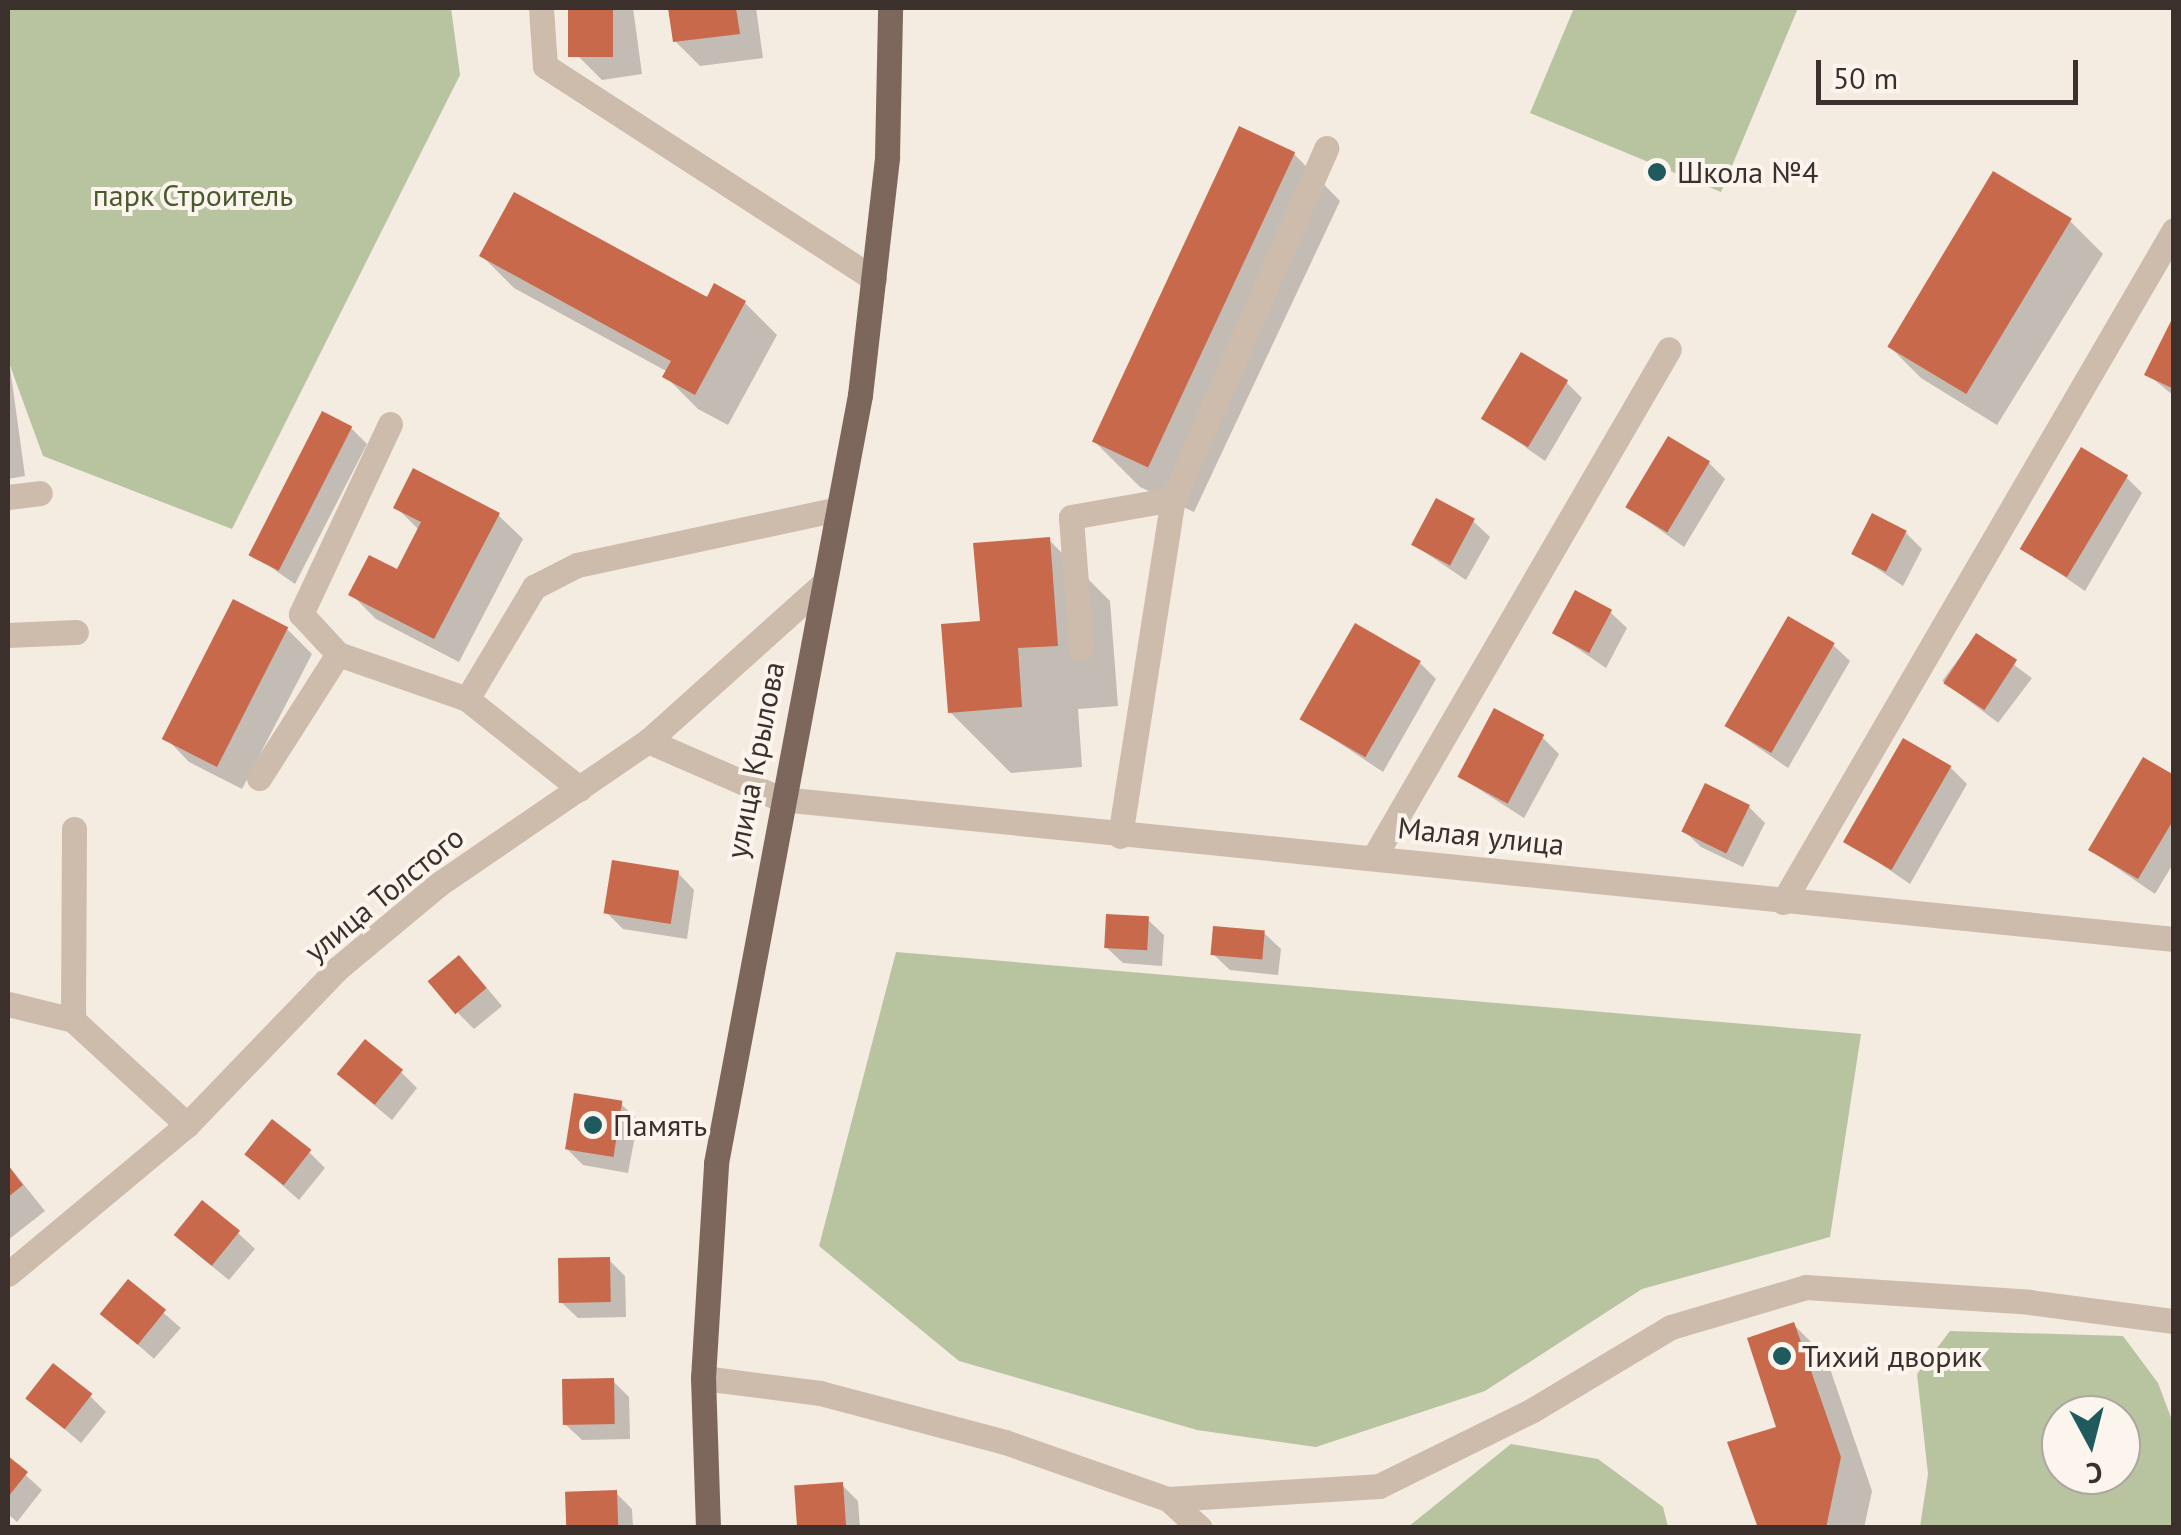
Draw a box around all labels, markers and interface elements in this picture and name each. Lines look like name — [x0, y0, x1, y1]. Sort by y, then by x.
scale bar — [1821, 40, 2084, 102]
text: 50 m — [1833, 58, 1898, 97]
place label: Школа №4 — [1677, 154, 1818, 190]
marker: Школа №4 — [1646, 161, 1668, 183]
park label: парк Строитель — [93, 177, 293, 213]
street label: улица Крылова — [718, 659, 792, 861]
street label: Малая улица — [1396, 809, 1566, 863]
street label: улица Толстого — [297, 819, 471, 969]
place label: Память — [613, 1107, 707, 1143]
marker: Память — [582, 1114, 604, 1136]
place label: Тихий дворик — [1802, 1338, 1982, 1374]
marker: Тихий дворик — [1771, 1345, 1793, 1367]
north arrow — [2041, 1395, 2141, 1495]
text: С — [2084, 1454, 2104, 1493]

